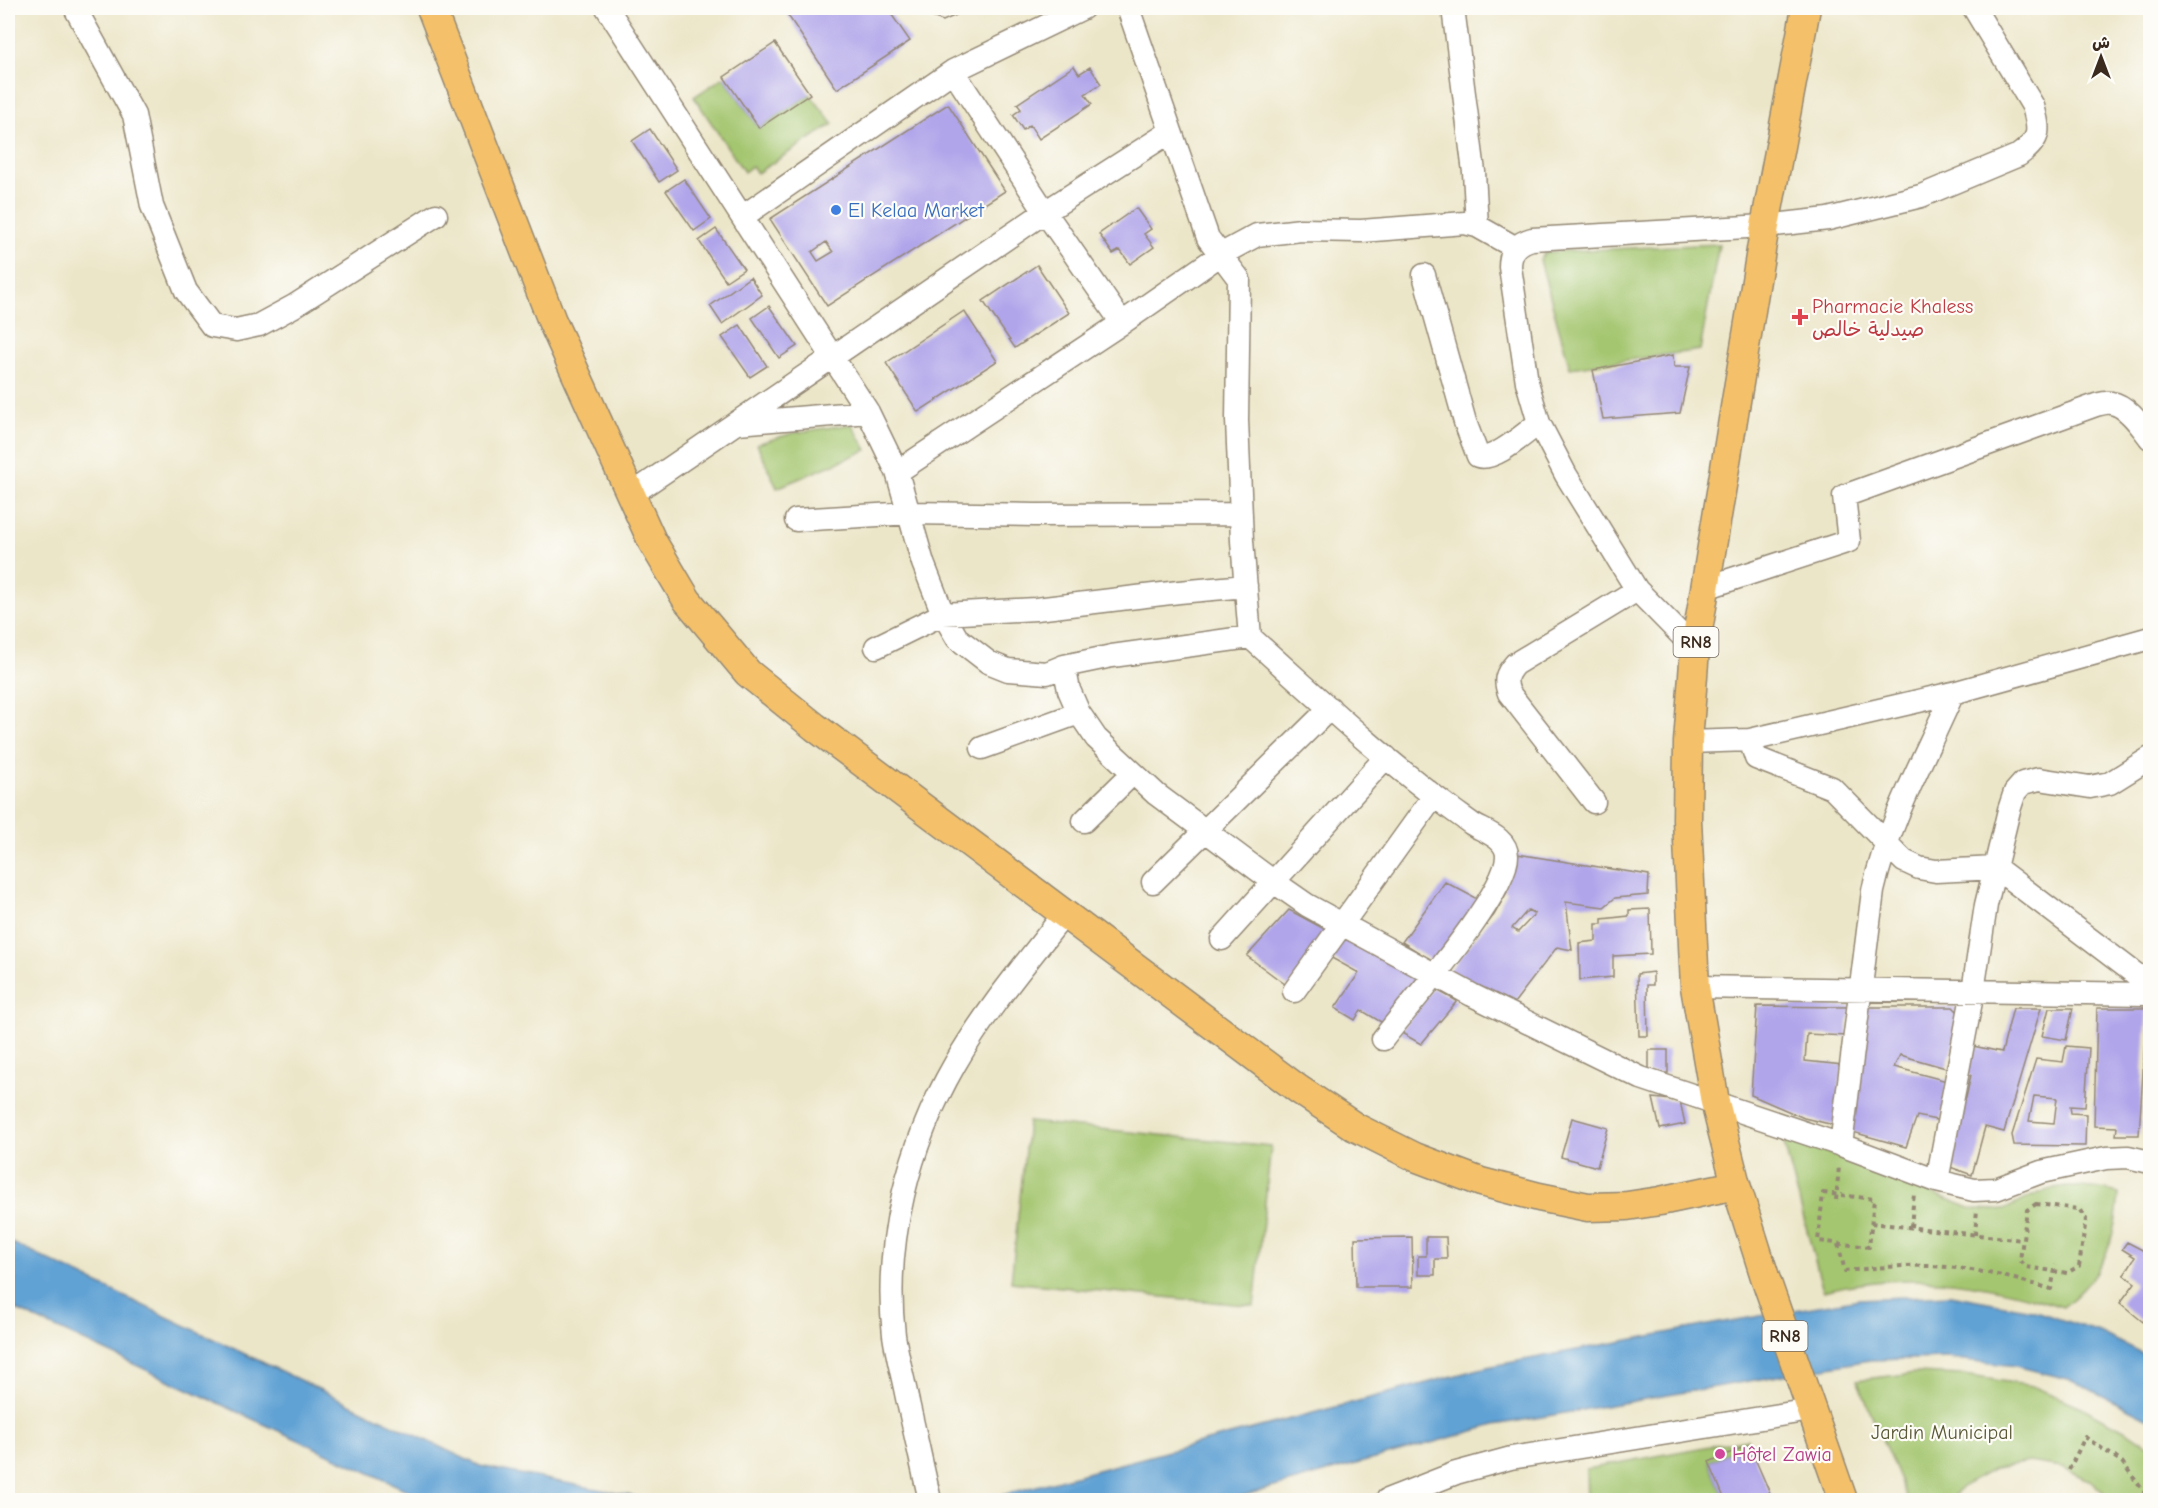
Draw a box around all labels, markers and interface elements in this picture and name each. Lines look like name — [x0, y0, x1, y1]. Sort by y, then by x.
north arrow — [2071, 27, 2131, 87]
text: ش — [2092, 34, 2110, 52]
place label: El Kelaa Market — [848, 199, 985, 222]
marker: El Kelaa Market — [829, 203, 843, 217]
place label: Pharmacie Khaless صيدلية خالص — [1812, 295, 1973, 341]
marker: Pharmacie Khaless صيدلية خالص — [1793, 310, 1807, 324]
road number: RN8 — [1674, 627, 1718, 657]
road number: RN8 — [1762, 1321, 1808, 1351]
park label: Jardin Municipal — [1871, 1421, 2013, 1444]
place label: Hôtel Zawia — [1732, 1443, 1832, 1466]
marker: Hôtel Zawia — [1713, 1447, 1727, 1461]

